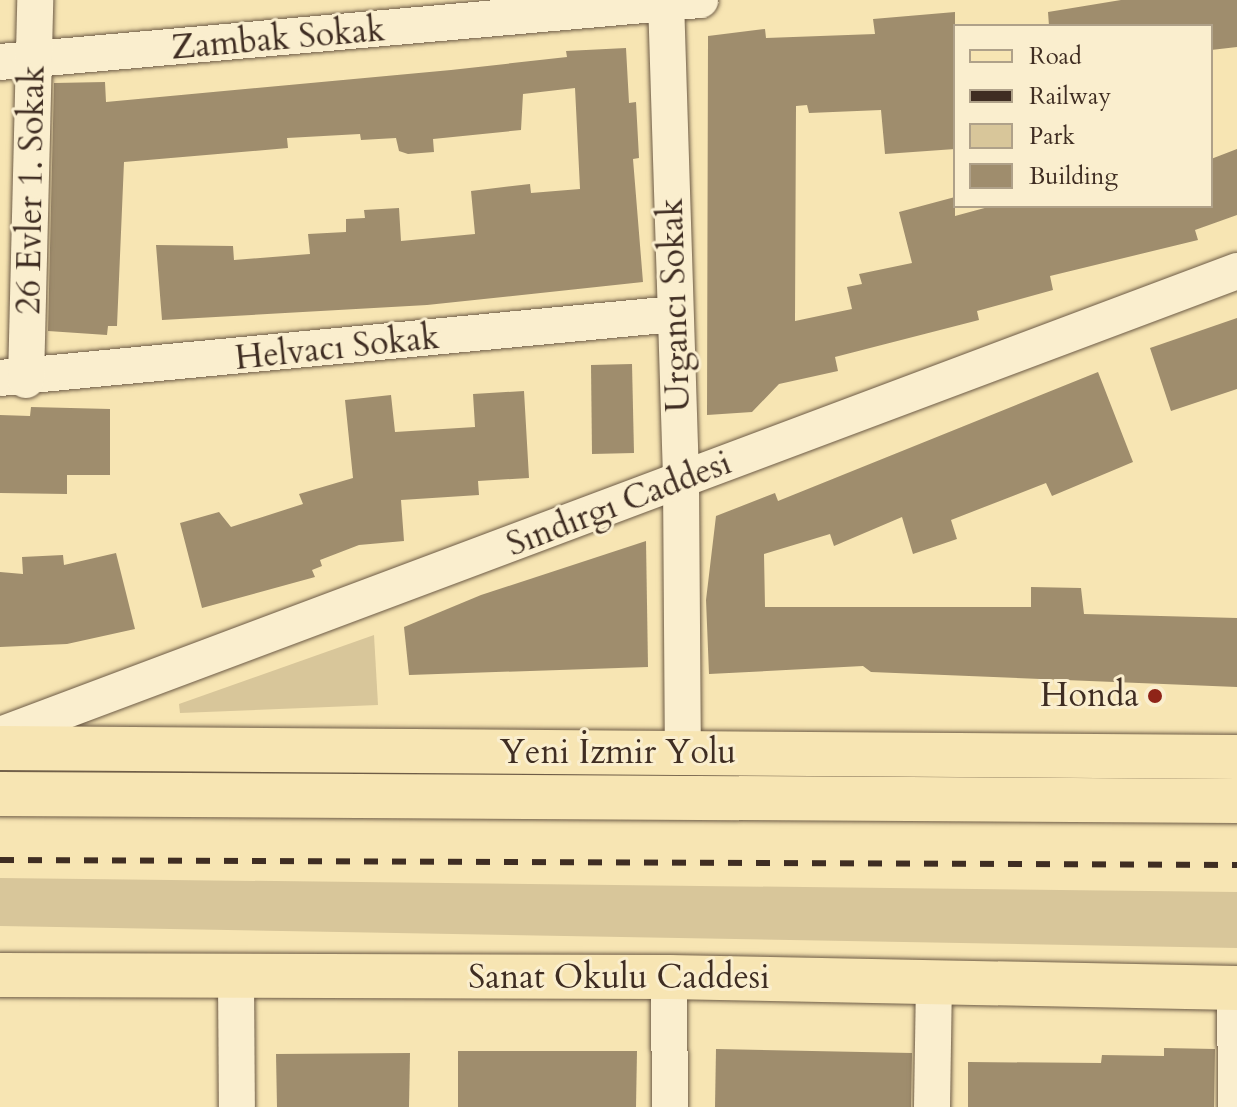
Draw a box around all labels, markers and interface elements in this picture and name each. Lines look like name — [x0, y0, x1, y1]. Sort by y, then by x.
street label: Zambak Sokak — [169, 9, 387, 69]
legend — [953, 24, 1213, 208]
text: Road — [1029, 40, 1082, 73]
street label: 26 Evler 1. Sokak — [8, 65, 54, 315]
text: Railway — [1029, 80, 1111, 113]
text: Park — [1029, 120, 1075, 153]
text: Building — [1029, 160, 1118, 193]
street label: Urgancı Sokak — [651, 197, 699, 413]
street label: Helvacı Sokak — [233, 317, 441, 379]
street label: Sındırgı Caddesi — [501, 442, 737, 566]
place label: Honda — [1040, 676, 1139, 716]
marker: Honda — [1146, 687, 1164, 705]
street label: Yeni İzmir Yolu — [500, 733, 736, 773]
street label: Sanat Okulu Caddesi — [468, 958, 770, 998]

